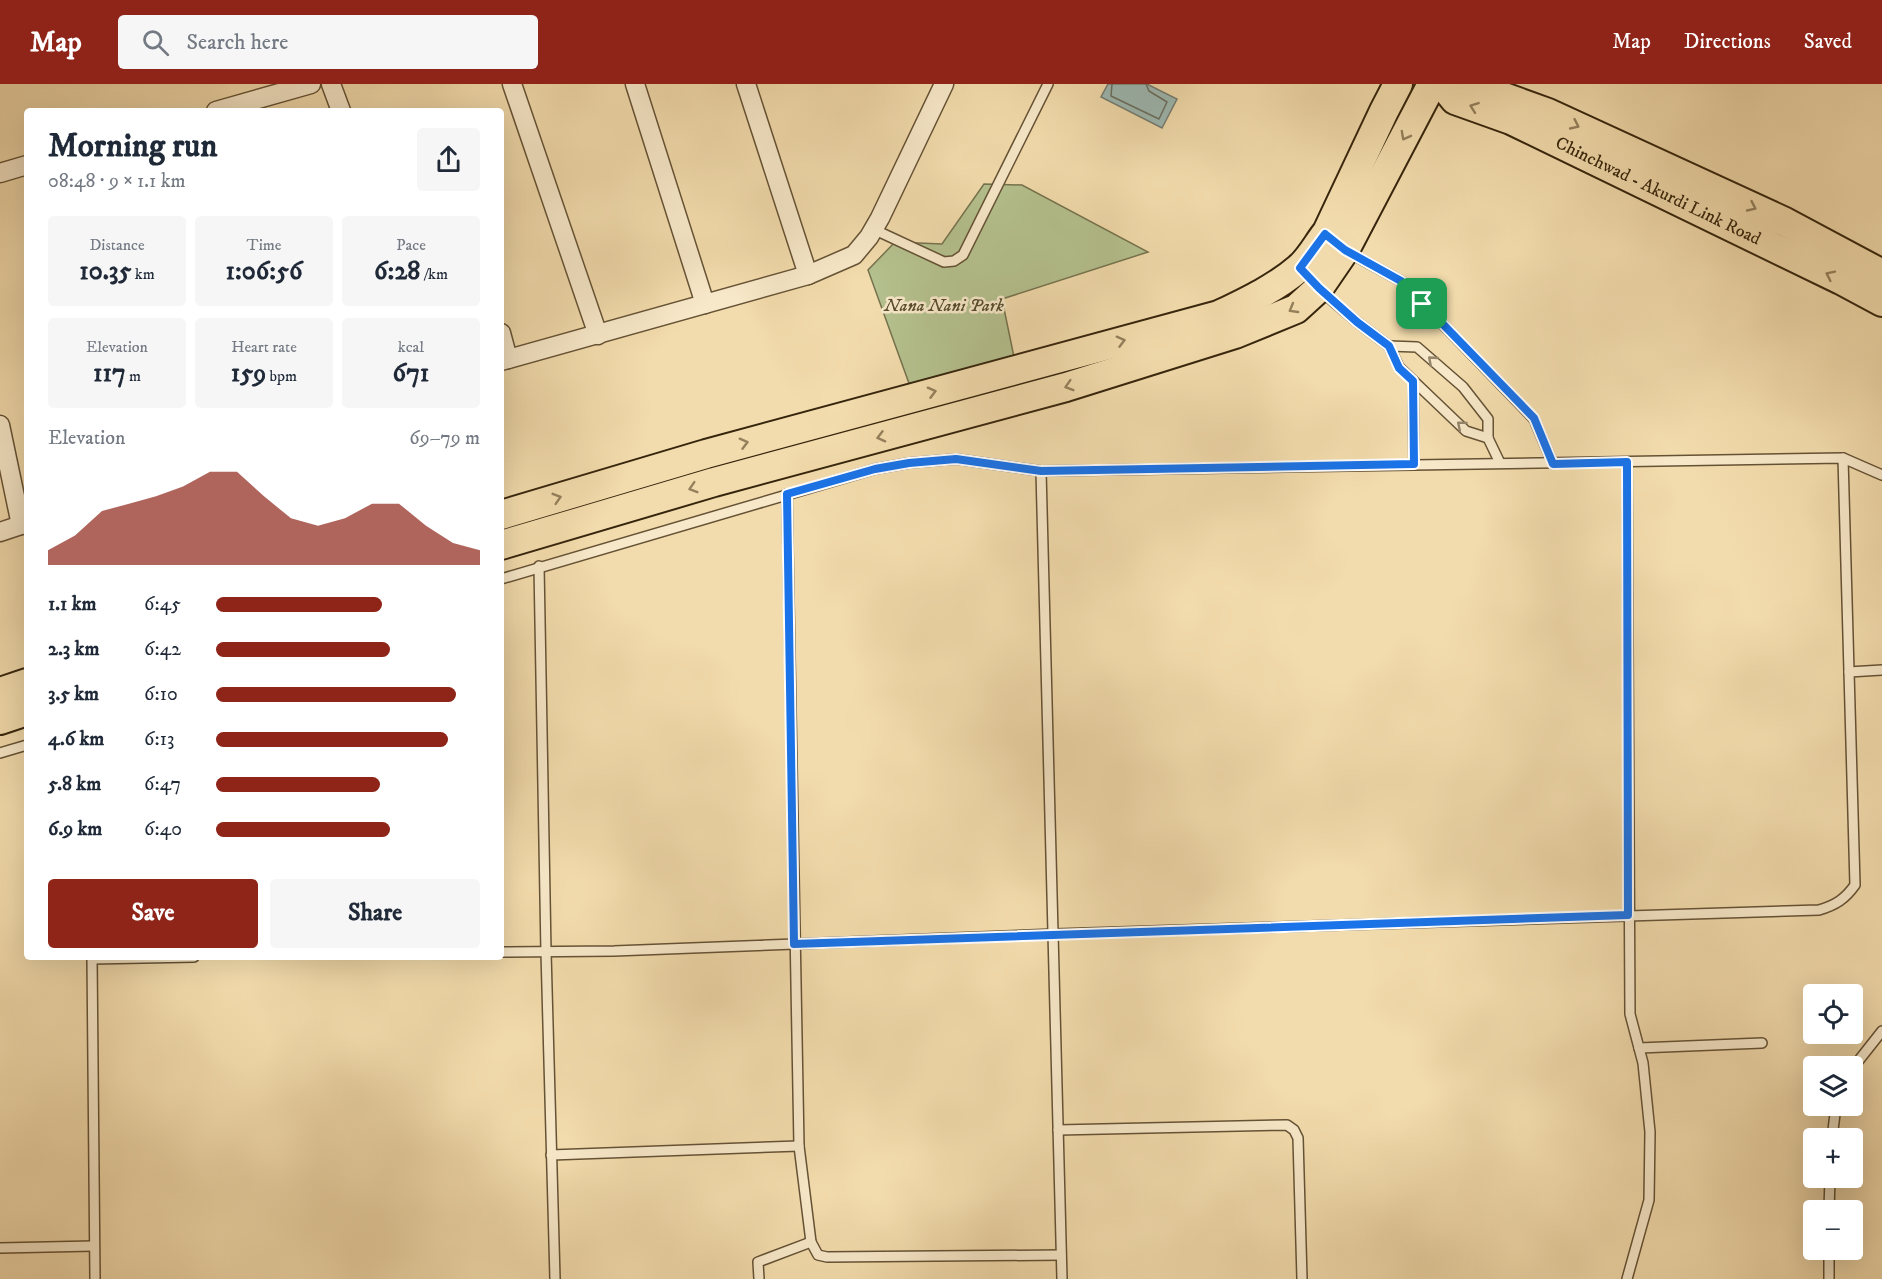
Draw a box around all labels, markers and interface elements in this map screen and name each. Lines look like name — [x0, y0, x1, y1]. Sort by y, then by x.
search box — [118, 15, 538, 69]
text: Map — [30, 25, 82, 60]
icon: search — [139, 26, 172, 59]
text: Search here — [187, 29, 288, 56]
text: Map — [1612, 29, 1651, 55]
text: Directions — [1684, 29, 1771, 55]
text: Saved — [1804, 29, 1852, 55]
one-way arrow — [1469, 101, 1480, 114]
one-way arrow — [1568, 118, 1579, 130]
text: Morning run — [48, 126, 217, 167]
button: share — [417, 128, 480, 191]
one-way arrow — [1401, 130, 1412, 140]
street label: Chinchwad - Akurdi Link Road — [1552, 132, 1764, 250]
text: 08:48 · 9 × 1.1 km — [48, 169, 186, 194]
one-way arrow — [1745, 199, 1756, 211]
text: Distance — [89, 235, 145, 255]
text: Time — [247, 235, 281, 255]
text: Pace — [396, 235, 426, 255]
text: 10.35 — [79, 255, 131, 288]
text: 1:06:56 — [225, 255, 303, 288]
text: 6:28 — [374, 255, 420, 288]
text: km — [131, 264, 155, 284]
text: /km — [420, 264, 448, 284]
one-way arrow — [1826, 270, 1837, 282]
pin — [1396, 278, 1447, 329]
icon: arrive — [1405, 287, 1438, 320]
park label: Nana Nani Park — [883, 295, 1004, 317]
one-way arrow — [1289, 301, 1299, 313]
one-way arrow — [1115, 336, 1125, 349]
text: Elevation — [86, 337, 148, 357]
text: Heart rate — [231, 337, 297, 357]
text: kcal — [398, 337, 424, 357]
text: 117 — [93, 357, 126, 390]
text: 159 — [231, 357, 266, 390]
text: 671 — [393, 357, 429, 390]
one-way arrow — [1428, 357, 1439, 368]
text: m — [126, 366, 141, 386]
text: bpm — [266, 366, 297, 386]
one-way arrow — [1064, 379, 1075, 391]
one-way arrow — [927, 387, 937, 400]
one-way arrow — [1457, 422, 1468, 433]
text: Elevation — [48, 426, 125, 451]
text: 69–79 m — [409, 426, 480, 451]
one-way arrow — [876, 430, 887, 442]
one-way arrow — [739, 438, 749, 451]
one-way arrow — [688, 481, 699, 493]
one-way arrow — [551, 493, 562, 505]
text: 1.1 km — [48, 592, 97, 617]
text: 6:45 — [144, 592, 181, 617]
text: 2.3 km — [48, 637, 100, 662]
text: 6:42 — [144, 637, 181, 662]
text: 3.5 km — [48, 682, 99, 707]
text: 6:10 — [144, 682, 178, 707]
text: 4.6 km — [48, 727, 104, 752]
text: 6:13 — [144, 727, 174, 752]
text: 5.8 km — [48, 772, 101, 797]
text: 6:47 — [144, 772, 181, 797]
text: 6.9 km — [48, 817, 102, 842]
text: 6:40 — [144, 817, 182, 842]
button: Save — [48, 879, 258, 948]
button: Share — [270, 879, 480, 948]
map controls — [1803, 984, 1863, 1260]
button: locate — [1803, 984, 1863, 1044]
button: layers — [1803, 1056, 1863, 1116]
button: + — [1803, 1128, 1863, 1188]
button: − — [1803, 1200, 1863, 1260]

